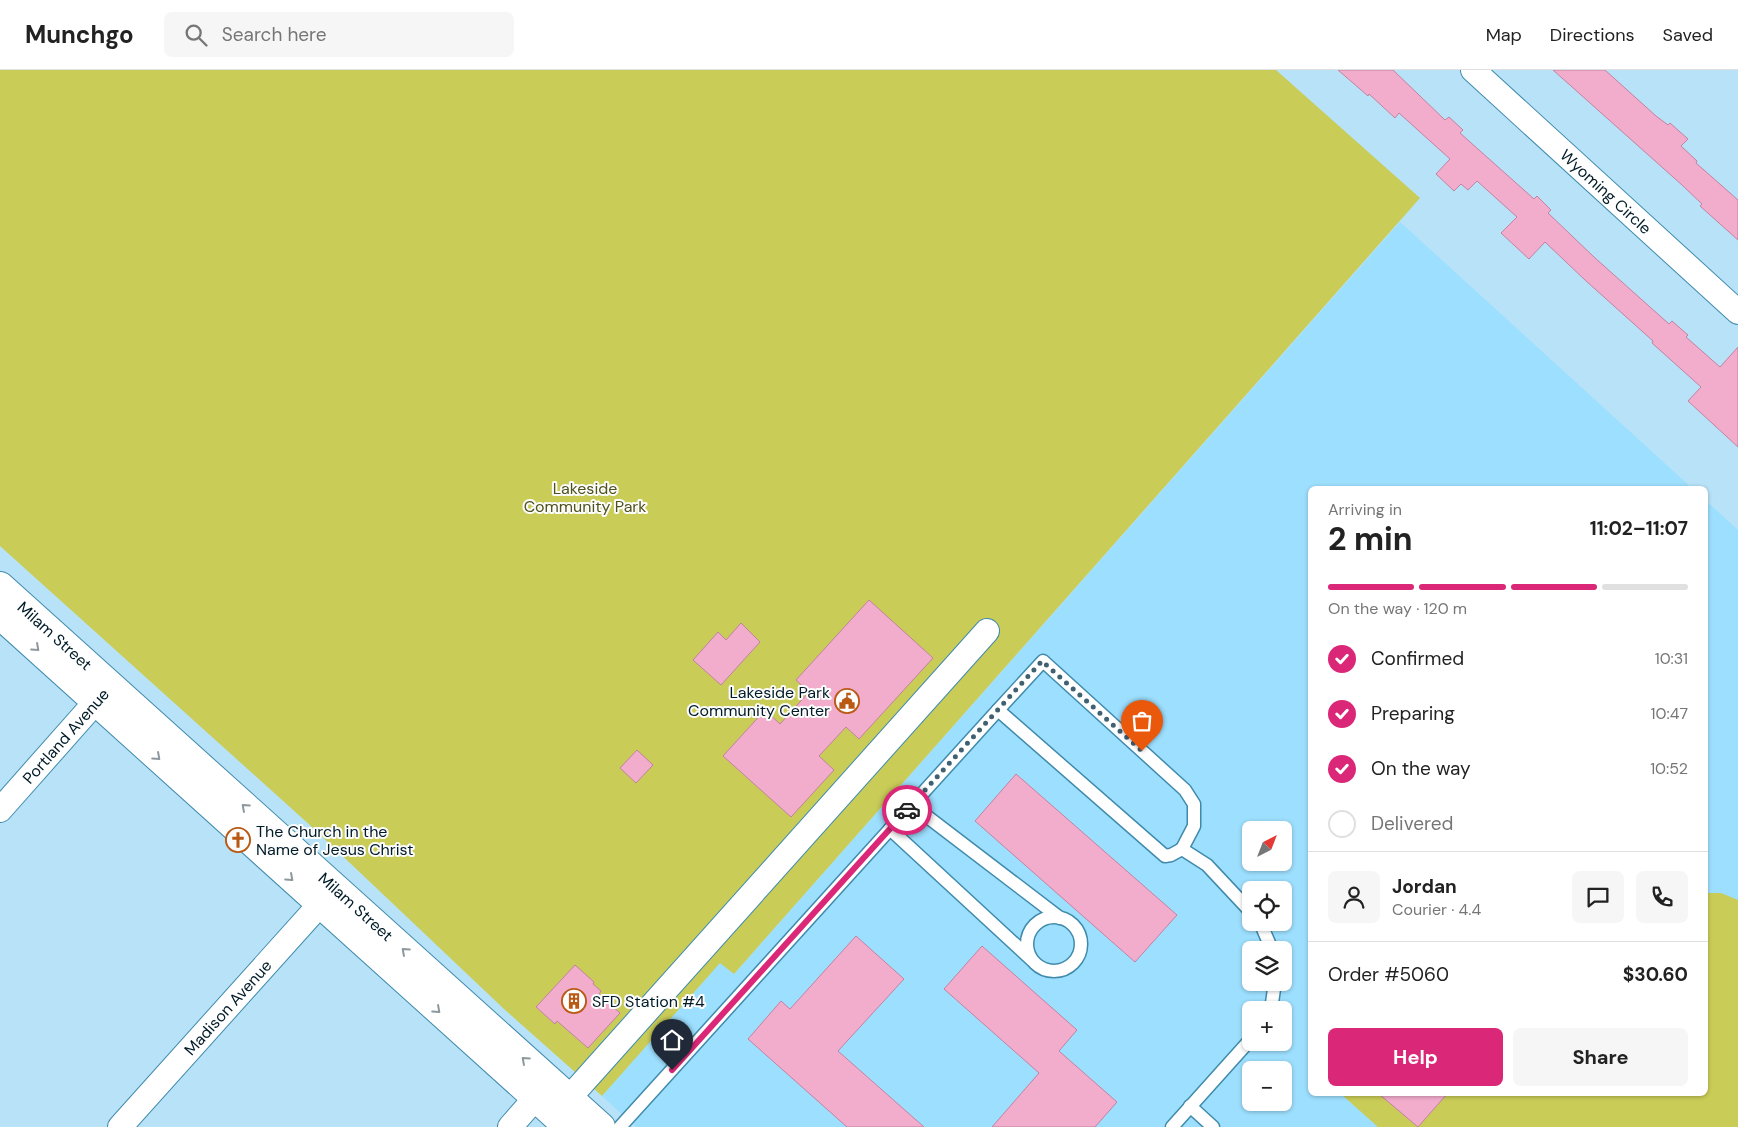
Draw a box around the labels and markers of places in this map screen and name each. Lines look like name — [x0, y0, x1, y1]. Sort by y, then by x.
place label: Lakeside Park Community Center — [688, 682, 830, 721]
public building icon: Lakeside Park Community Center — [834, 688, 860, 714]
pin — [1121, 700, 1163, 751]
place label: The Church in the Name of Jesus Christ — [256, 821, 414, 860]
church icon: The Church in the Name of Jesus Christ — [225, 827, 251, 853]
building icon: SFD Station #4 — [561, 988, 587, 1014]
place label: SFD Station #4 — [592, 991, 705, 1012]
pin — [651, 1019, 693, 1070]

